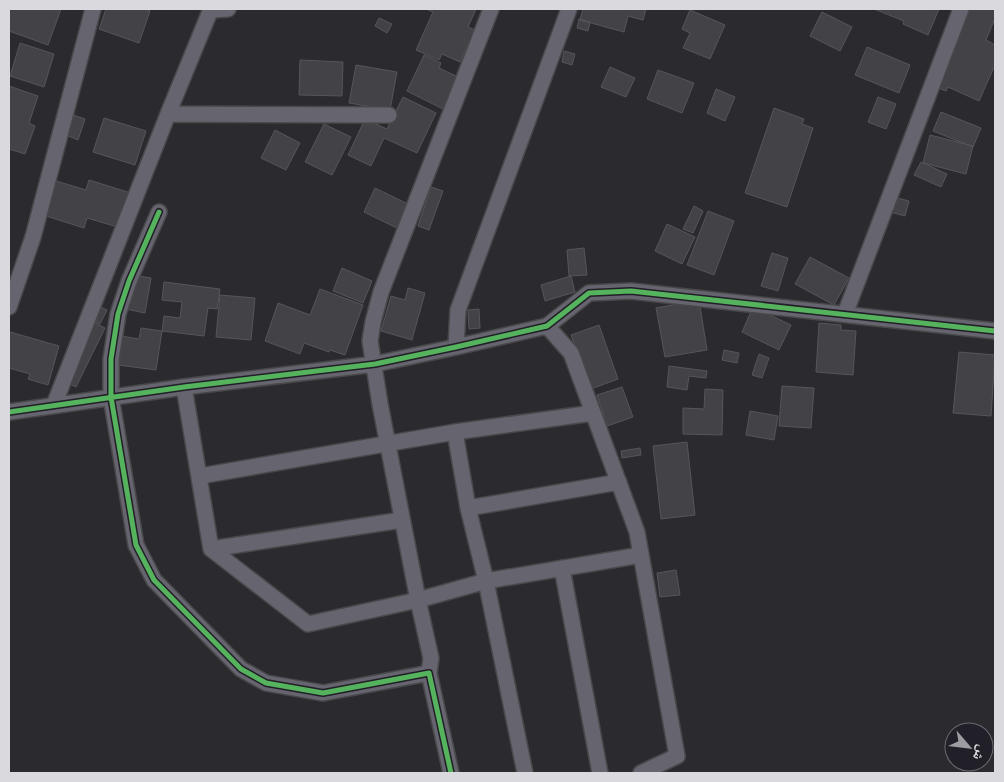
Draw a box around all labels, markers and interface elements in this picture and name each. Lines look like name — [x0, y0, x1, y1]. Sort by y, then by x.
north arrow — [944, 722, 994, 772]
text: ش — [969, 742, 992, 764]

